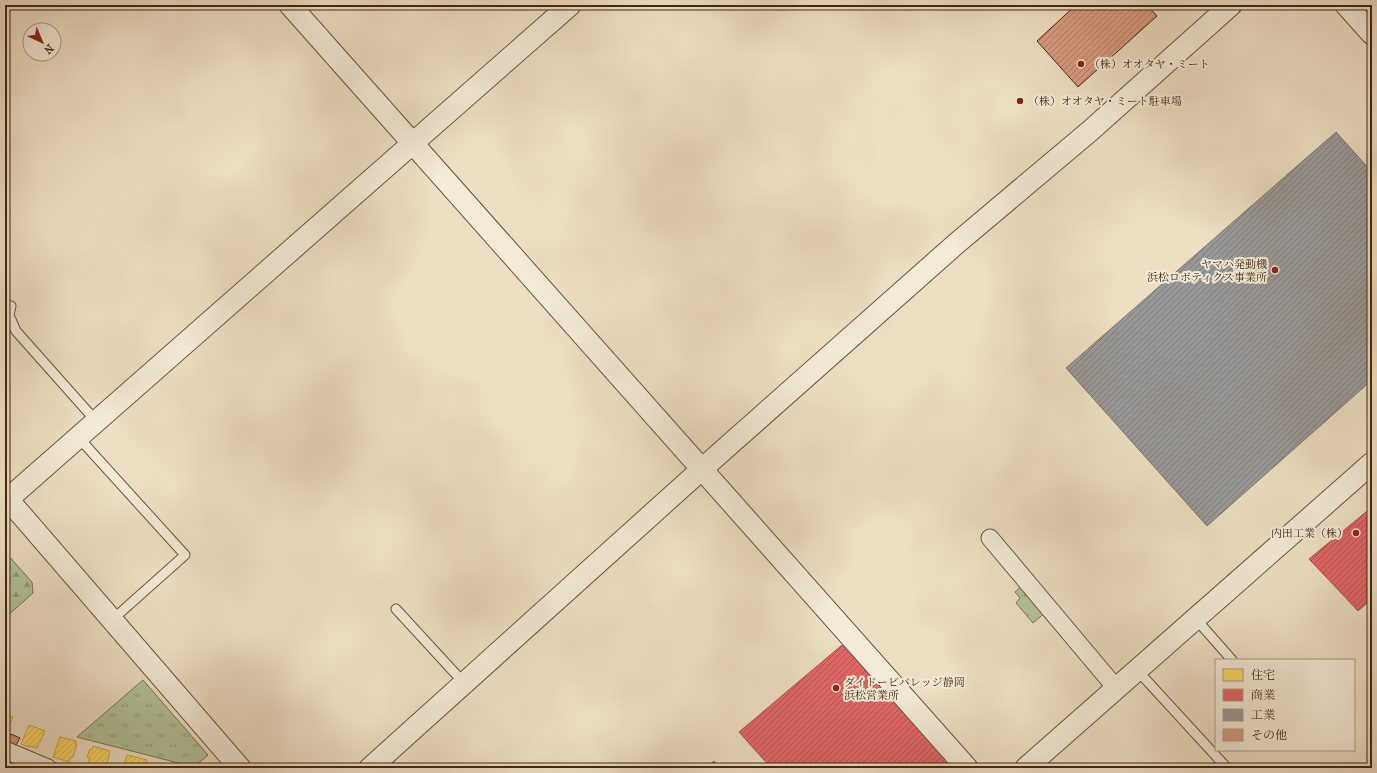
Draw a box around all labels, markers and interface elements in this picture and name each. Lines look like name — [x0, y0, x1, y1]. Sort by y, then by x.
north arrow — [22, 22, 62, 62]
text: N — [41, 41, 56, 57]
place label: （株）オオタヤ・ミート — [1089, 58, 1210, 71]
marker: （株）オオタヤ・ミート — [1076, 59, 1086, 69]
place label: （株）オオタヤ・ミート駐車場 — [1028, 95, 1182, 108]
marker: （株）オオタヤ・ミート駐車場 — [1015, 96, 1025, 106]
place label: ヤマハ発動機 浜松ロボティクス事業所 — [1147, 258, 1267, 284]
marker: ヤマハ発動機 浜松ロボティクス事業所 — [1270, 265, 1280, 275]
place label: 内田工業（株） — [1271, 527, 1348, 540]
marker: 内田工業（株） — [1351, 528, 1361, 538]
legend — [1215, 659, 1355, 751]
text: 住宅 — [1251, 668, 1275, 682]
place label: ダイドービバレッジ静岡 浜松営業所 — [844, 676, 965, 702]
marker: ダイドービバレッジ静岡 浜松営業所 — [831, 683, 841, 693]
text: 商業 — [1251, 688, 1275, 702]
text: 工業 — [1251, 708, 1275, 722]
text: その他 — [1251, 728, 1287, 742]

